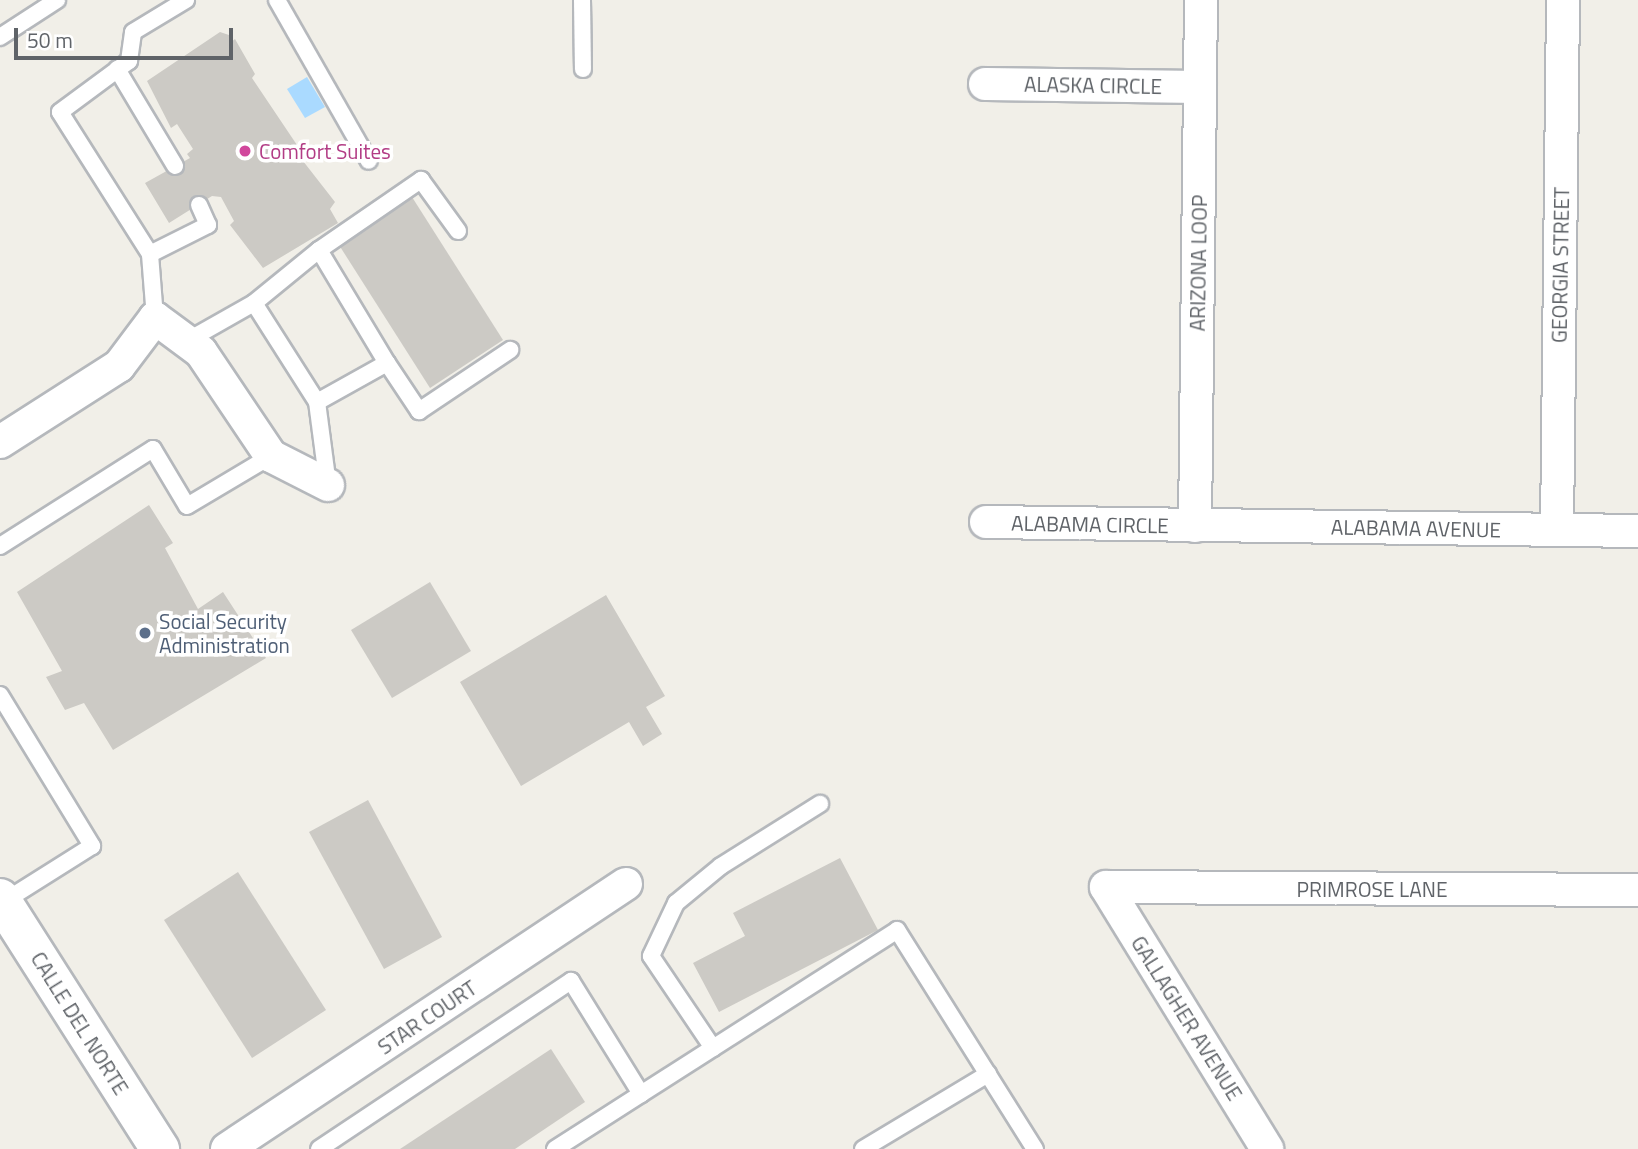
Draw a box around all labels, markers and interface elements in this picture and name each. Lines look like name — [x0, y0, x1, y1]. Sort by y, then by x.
scale bar — [18, 14, 236, 58]
text: 50 m — [27, 24, 73, 56]
street label: ALASKA CIRCLE — [1024, 71, 1162, 99]
place label: Comfort Suites — [259, 138, 391, 164]
marker: Comfort Suites — [237, 143, 253, 159]
street label: GEORGIA STREET — [1546, 187, 1574, 343]
street label: ARIZONA LOOP — [1184, 194, 1212, 332]
street label: ALABAMA CIRCLE — [1011, 510, 1169, 538]
street label: ALABAMA AVENUE — [1331, 514, 1501, 542]
place label: Social Security Administration — [159, 608, 290, 658]
marker: Social Security Administration — [137, 625, 153, 641]
street label: PRIMROSE LANE — [1297, 876, 1447, 902]
street label: GALLAGHER AVENUE — [1126, 931, 1248, 1105]
street label: CALLE DEL NORTE — [26, 947, 134, 1099]
street label: STAR COURT — [373, 975, 481, 1059]

